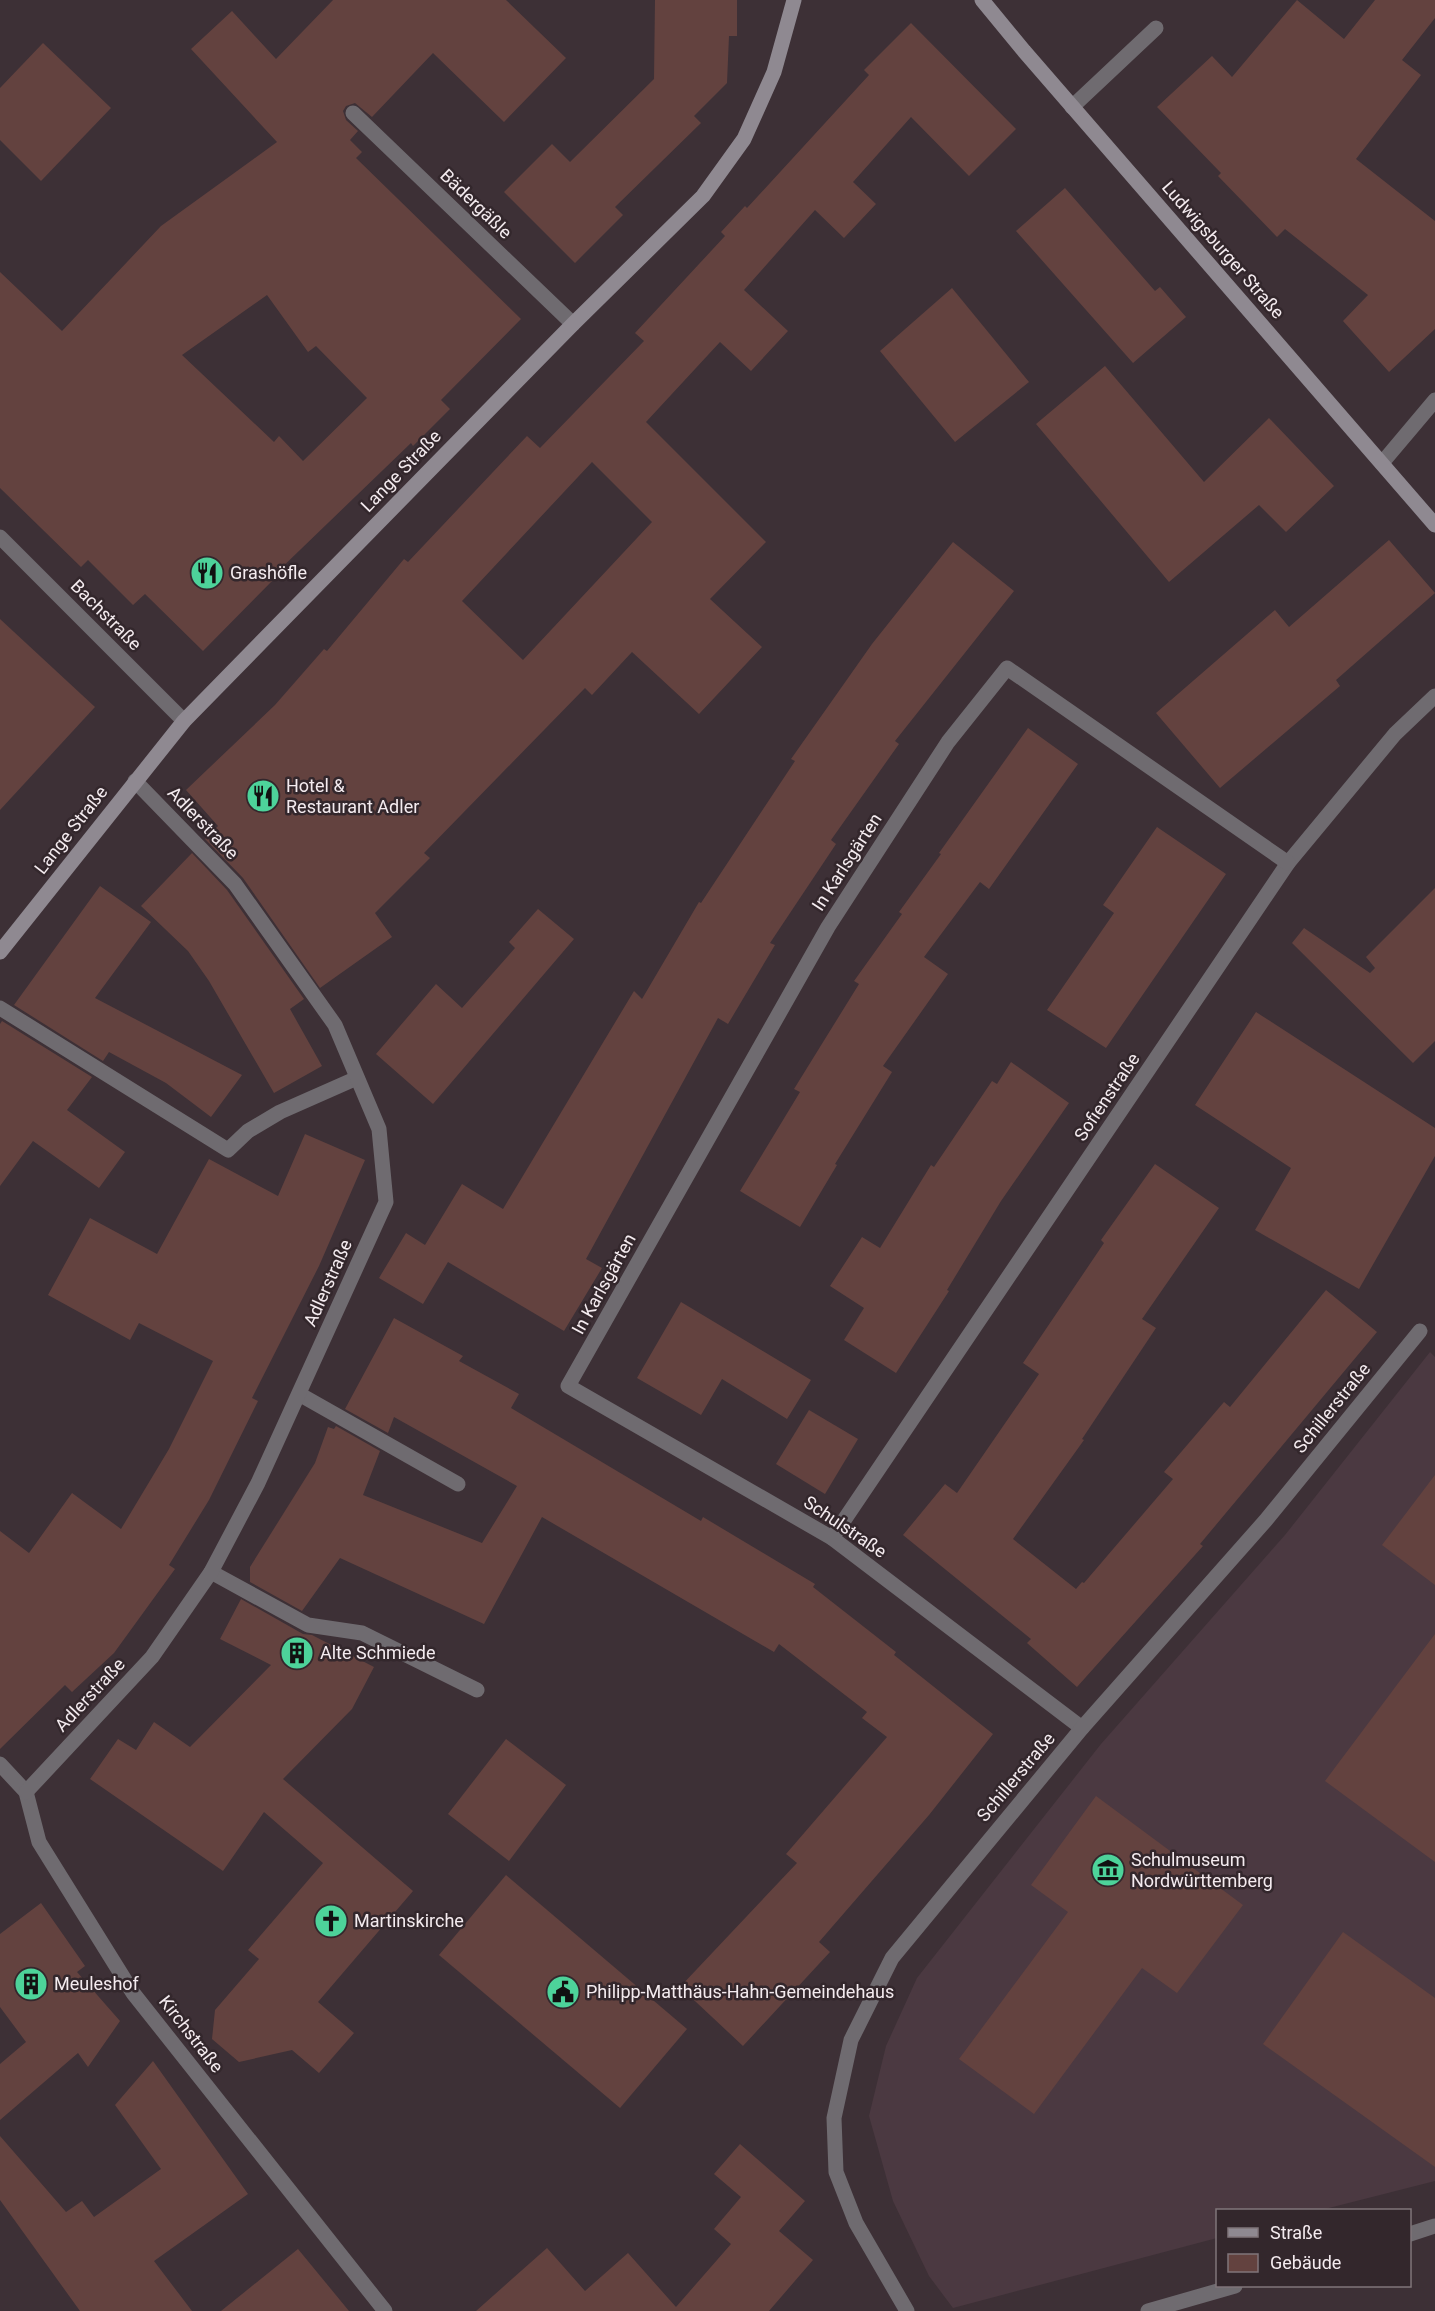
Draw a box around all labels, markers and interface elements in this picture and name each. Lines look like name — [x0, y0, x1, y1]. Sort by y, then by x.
street label: Bädergäßle — [436, 164, 516, 243]
street label: Ludwigsburger Straße — [1158, 177, 1289, 323]
street label: Lange Straße — [356, 425, 445, 516]
restaurant icon: Grashöfle — [189, 555, 225, 591]
place label: Grashöfle — [230, 562, 307, 583]
street label: Bachstraße — [67, 575, 146, 654]
place label: Hotel & Restaurant Adler — [286, 775, 419, 817]
restaurant icon: Hotel & Restaurant Adler — [245, 778, 281, 814]
street label: Lange Straße — [30, 781, 111, 878]
street label: Adlerstraße — [164, 782, 243, 863]
street label: In Karlsgärten — [807, 809, 886, 914]
street label: Sofienstraße — [1070, 1049, 1144, 1145]
street label: In Karlsgärten — [567, 1230, 640, 1338]
street label: Adlerstraße — [299, 1236, 356, 1329]
street label: Schillerstraße — [1289, 1358, 1374, 1457]
street label: Schulstraße — [800, 1491, 891, 1562]
building icon: Alte Schmiede — [279, 1635, 315, 1671]
place label: Alte Schmiede — [320, 1642, 435, 1663]
street label: Adlerstraße — [50, 1654, 129, 1736]
street label: Schillerstraße — [972, 1728, 1059, 1825]
place label: Schulmuseum Nordwürttemberg — [1131, 1849, 1273, 1891]
museum icon: Schulmuseum Nordwürttemberg — [1090, 1852, 1126, 1888]
church icon: Martinskirche — [313, 1903, 349, 1939]
place label: Martinskirche — [354, 1910, 464, 1931]
building icon: Meuleshof — [13, 1966, 49, 2002]
place label: Meuleshof — [54, 1973, 140, 1994]
public building icon: Philipp-Matthäus-Hahn-Gemeindehaus — [545, 1974, 581, 2010]
place label: Philipp-Matthäus-Hahn-Gemeindehaus — [586, 1981, 894, 2002]
street label: Kirchstraße — [155, 1991, 228, 2076]
legend — [1216, 2209, 1411, 2287]
text: Straße — [1270, 2222, 1322, 2243]
text: Gebäude — [1270, 2252, 1341, 2273]

